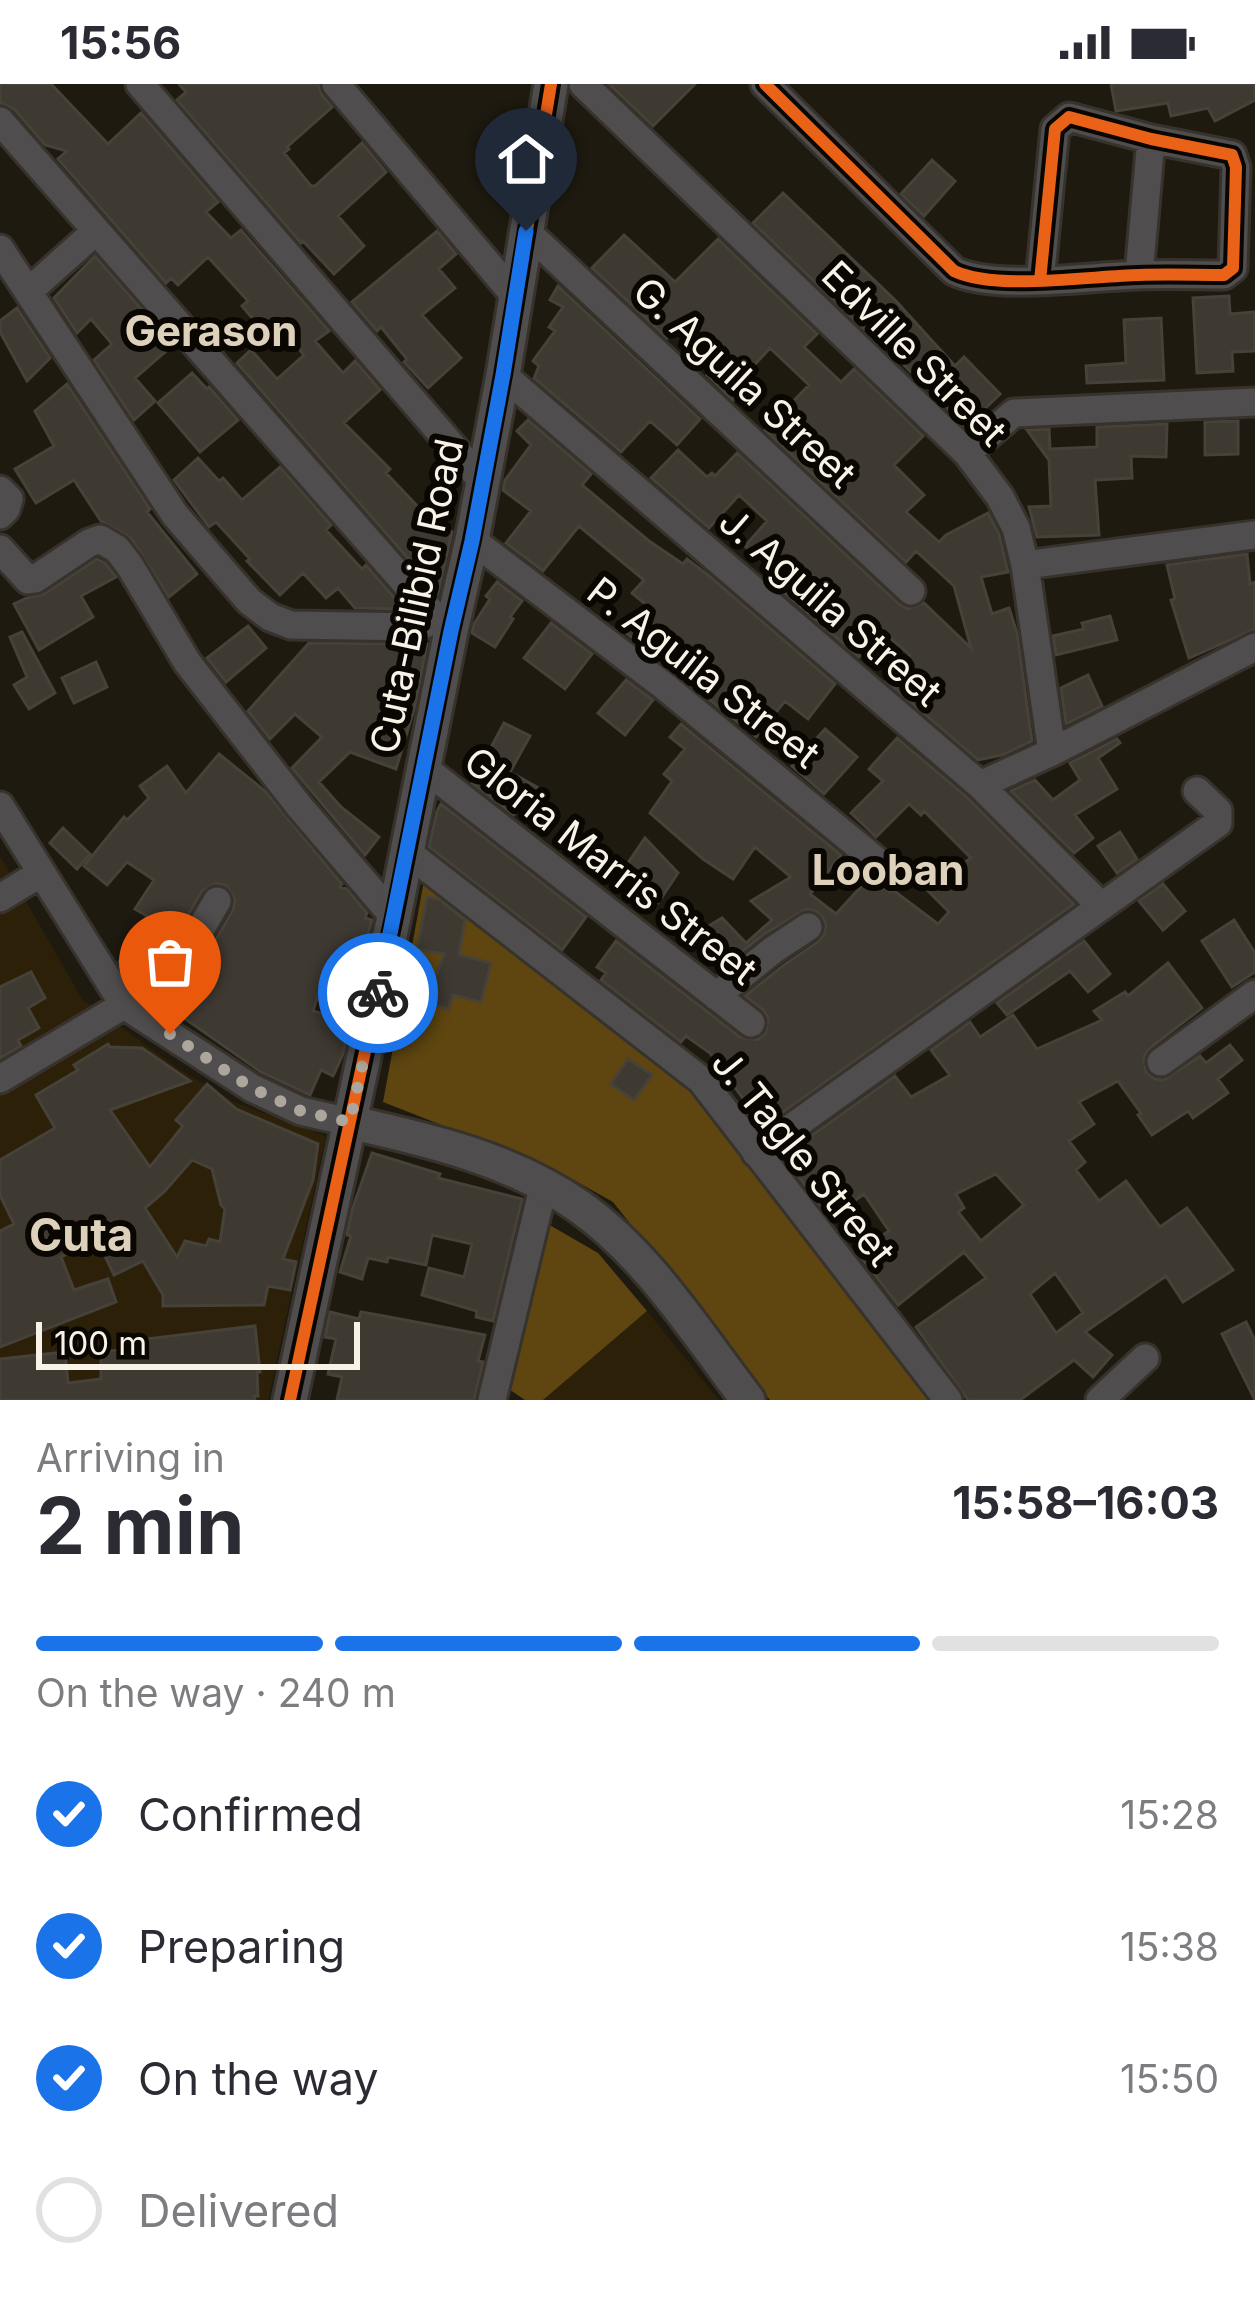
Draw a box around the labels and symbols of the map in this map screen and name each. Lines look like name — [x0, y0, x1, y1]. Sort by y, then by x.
pin — [475, 108, 577, 231]
street label: Edville Street — [813, 251, 1017, 455]
street label: G. Aguila Street — [624, 267, 866, 497]
district label: Gerason — [125, 305, 297, 356]
street label: Cuta-Bilibid Road — [360, 434, 472, 758]
street label: J. Aguila Street — [710, 497, 952, 715]
street label: P. Aguila Street — [579, 567, 829, 777]
street label: Gloria Marris Street — [455, 736, 767, 994]
district label: Looban — [812, 844, 964, 895]
pin — [119, 911, 221, 1034]
courier — [318, 933, 438, 1053]
street label: J. Tagle Street — [703, 1039, 905, 1275]
district label: Cuta — [29, 1207, 133, 1262]
scale bar — [36, 1316, 360, 1369]

